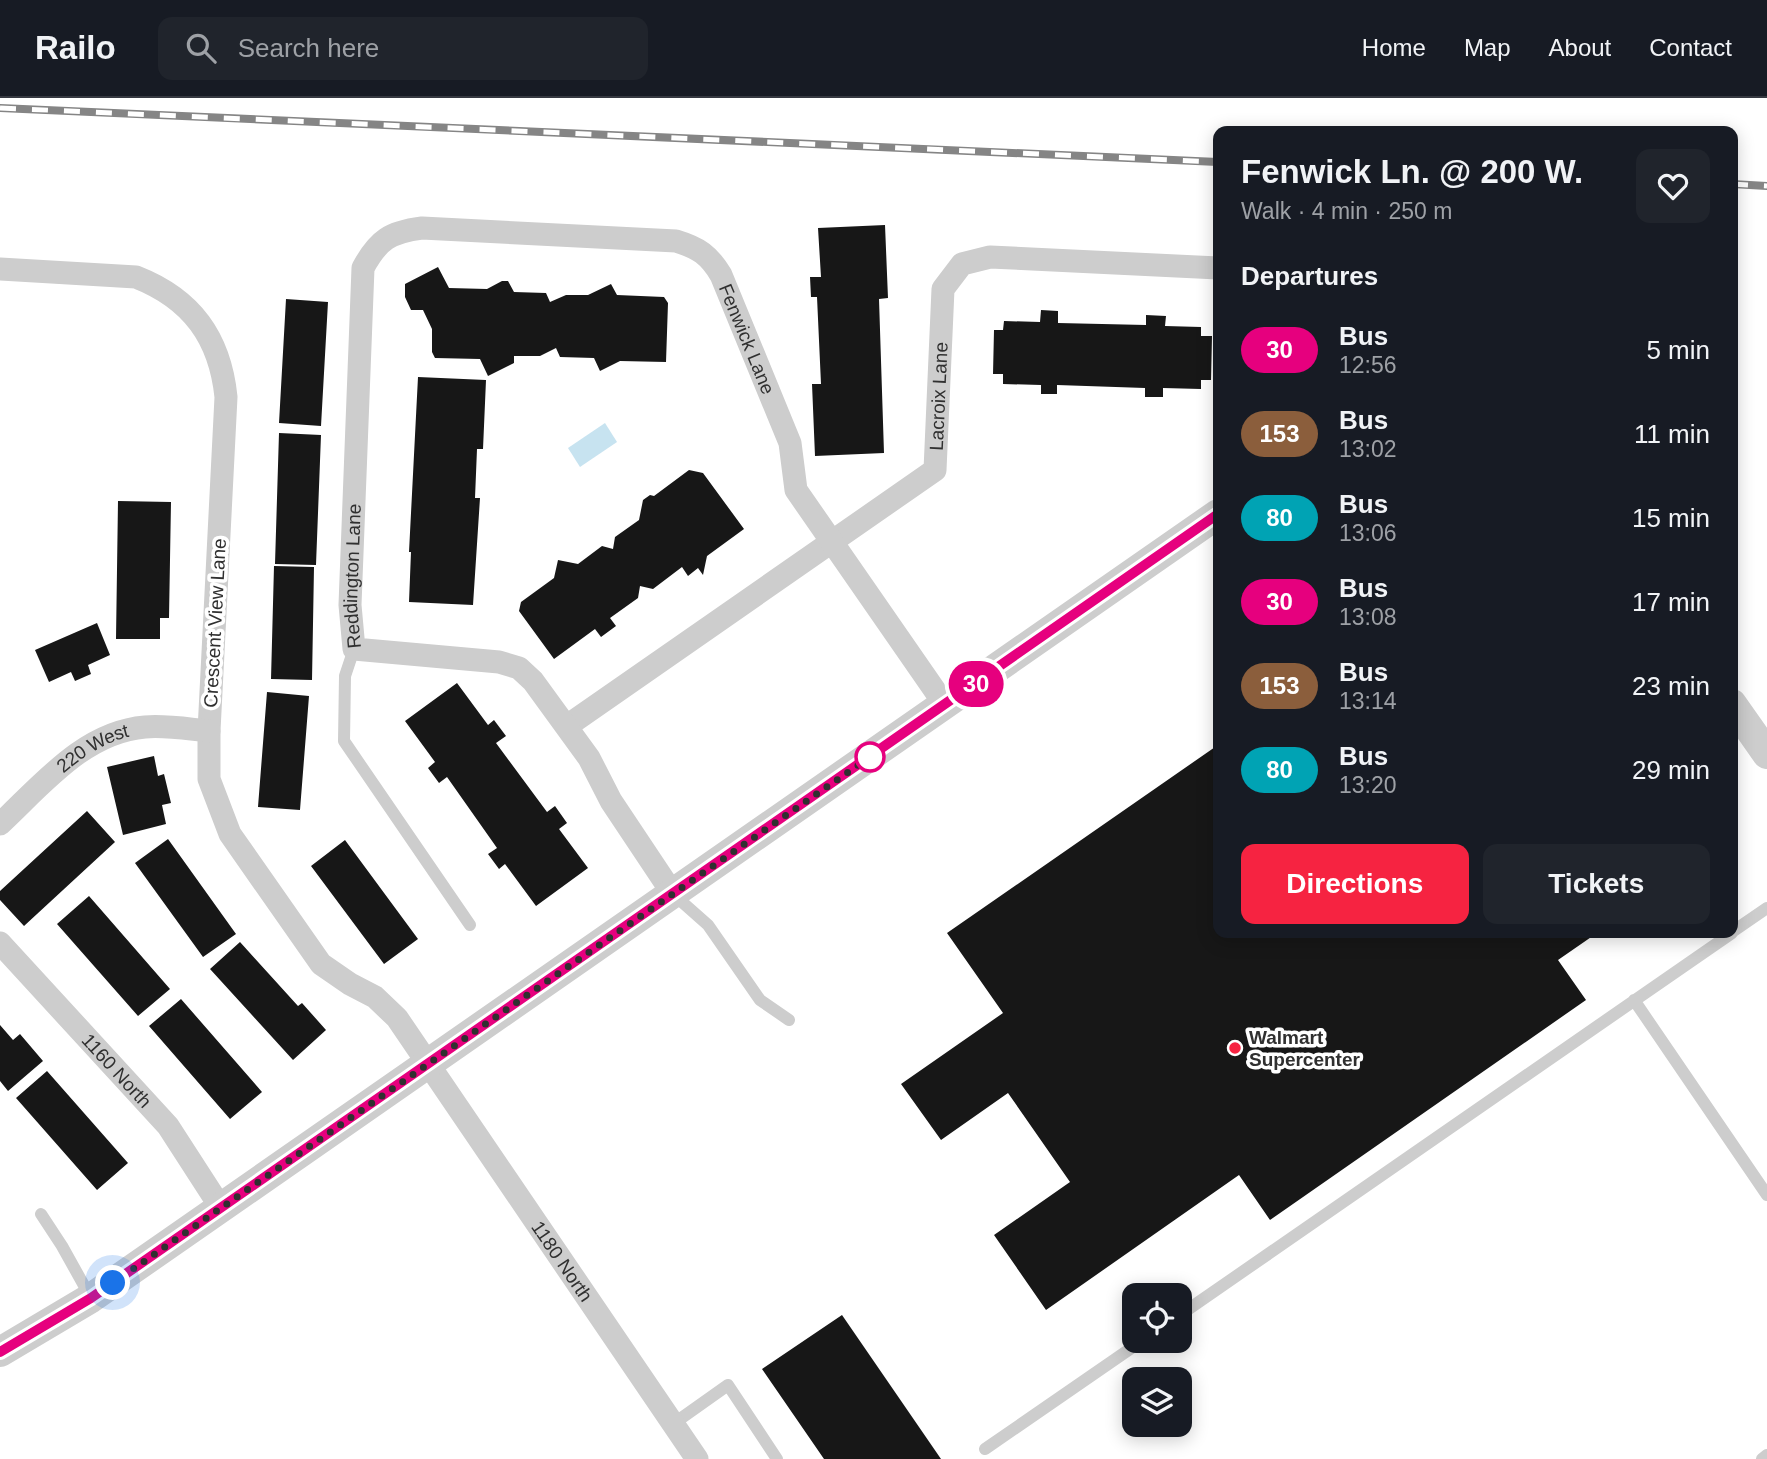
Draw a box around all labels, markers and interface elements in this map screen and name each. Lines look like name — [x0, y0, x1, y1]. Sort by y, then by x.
search box — [158, 17, 648, 80]
text: Railo — [35, 29, 116, 66]
icon: search — [182, 29, 220, 67]
text: Search here — [238, 33, 379, 63]
text: Home — [1362, 34, 1426, 61]
text: Map — [1464, 34, 1511, 61]
text: About — [1549, 34, 1611, 61]
text: Contact — [1649, 34, 1732, 61]
button: heart — [1636, 149, 1710, 223]
text: Fenwick Ln. @ 200 W. — [1241, 153, 1583, 190]
text: Walk · 4 min · 250 m — [1241, 198, 1452, 224]
text: Departures — [1241, 261, 1378, 291]
street label: Fenwick Lane — [715, 281, 779, 397]
text: Bus — [1339, 321, 1388, 351]
text: 5 min — [1646, 335, 1710, 365]
text: 30 — [1266, 336, 1293, 363]
street label: Lacroix Lane — [925, 342, 951, 451]
text: 12:56 — [1339, 352, 1397, 378]
text: Bus — [1339, 405, 1388, 435]
text: 11 min — [1634, 419, 1710, 449]
text: 153 — [1259, 420, 1300, 447]
text: 13:02 — [1339, 436, 1397, 462]
text: Bus — [1339, 489, 1388, 519]
street label: Reddington Lane — [339, 503, 364, 649]
text: 15 min — [1632, 503, 1710, 533]
text: 80 — [1266, 504, 1293, 531]
text: 13:06 — [1339, 520, 1397, 546]
street label: Crescent View Lane — [200, 538, 230, 708]
text: Bus — [1339, 573, 1388, 603]
text: 17 min — [1632, 587, 1710, 617]
text: 30 — [1266, 588, 1293, 615]
text: 13:08 — [1339, 604, 1397, 630]
text: Bus — [1339, 657, 1388, 687]
line badge: 30 — [944, 661, 1007, 707]
text: 30 — [963, 670, 989, 697]
text: 23 min — [1632, 671, 1710, 701]
text: 153 — [1259, 672, 1300, 699]
text: 13:14 — [1339, 688, 1397, 714]
street label: 220 West — [52, 719, 131, 776]
text: Bus — [1339, 741, 1388, 771]
unlabelled marker — [855, 742, 885, 772]
text: 29 min — [1632, 755, 1710, 785]
text: 80 — [1266, 756, 1293, 783]
text: 13:20 — [1339, 772, 1397, 798]
button: Directions — [1241, 844, 1469, 924]
button: Tickets — [1483, 844, 1710, 924]
place label: Walmart Supercenter — [1249, 1027, 1360, 1070]
street label: 1160 North — [78, 1029, 156, 1112]
marker: Walmart Supercenter — [1227, 1040, 1243, 1056]
street label: 1180 North — [528, 1217, 597, 1305]
your location — [95, 1265, 130, 1300]
map controls — [1122, 1283, 1192, 1437]
button: locate — [1122, 1283, 1192, 1353]
button: layers — [1122, 1367, 1192, 1437]

